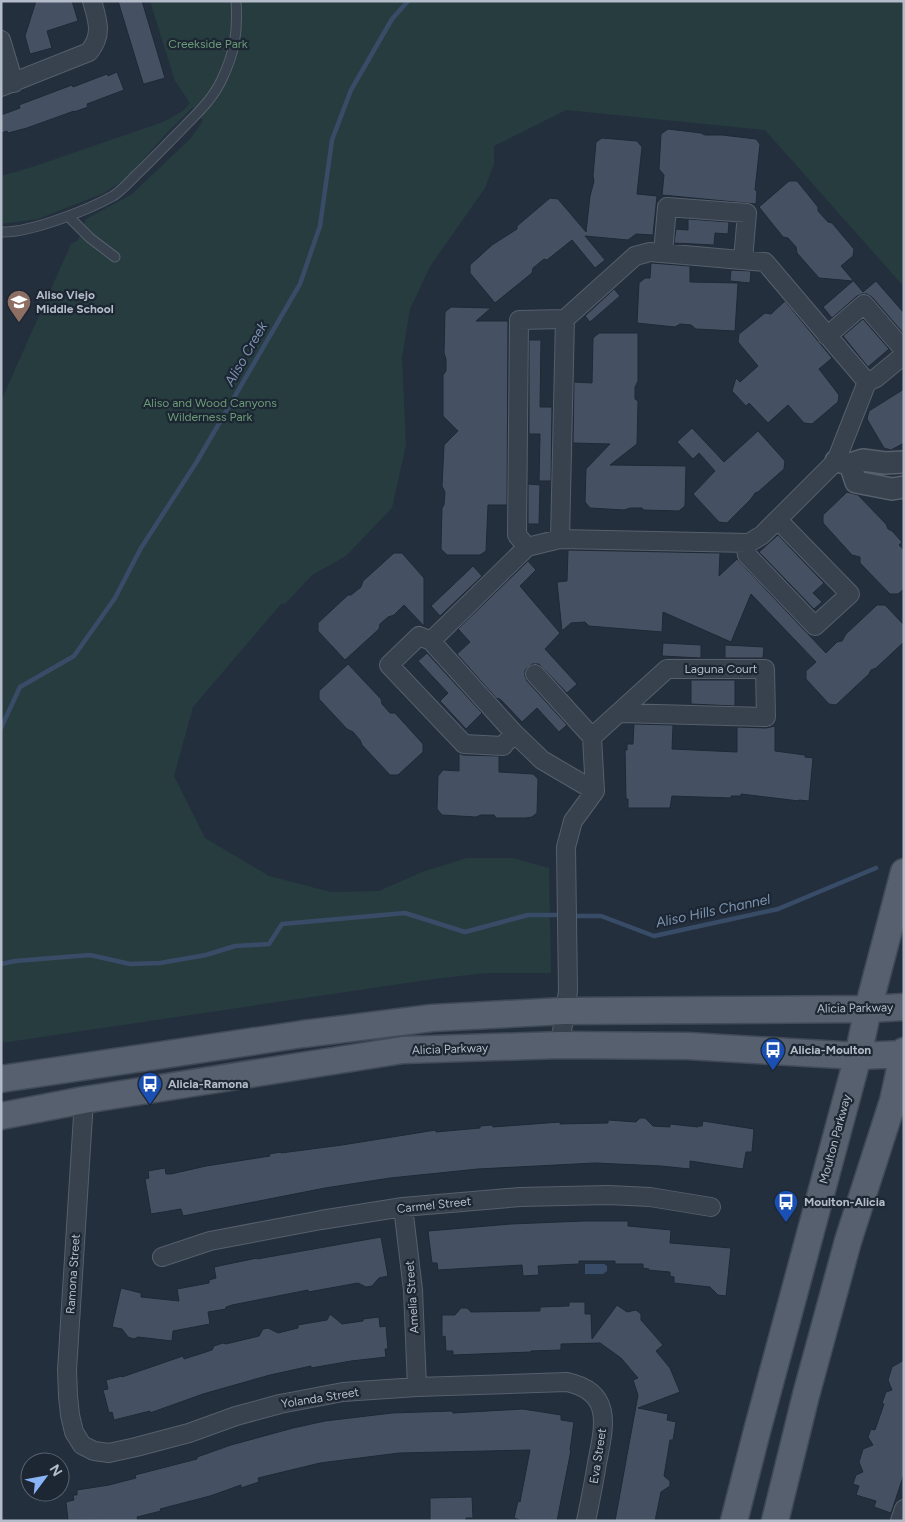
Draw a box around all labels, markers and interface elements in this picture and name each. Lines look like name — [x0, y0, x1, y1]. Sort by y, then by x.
park label: Creekside Park — [168, 37, 248, 51]
place label: Aliso Viejo Middle School — [36, 288, 114, 316]
school or university icon: Aliso Viejo Middle School — [6, 289, 32, 323]
water label: Aliso Creek — [220, 318, 272, 390]
park label: Aliso and Wood Canyons Wilderness Park — [143, 396, 277, 424]
street label: Laguna Court — [685, 662, 758, 676]
water label: Aliso Hills Channel — [653, 890, 773, 932]
street label: Alicia Parkway — [817, 1000, 894, 1016]
bus stop icon: Alicia-Moulton — [760, 1037, 786, 1071]
street label: Alicia Parkway — [412, 1041, 489, 1057]
place label: Alicia-Moulton — [790, 1043, 871, 1057]
bus stop icon: Alicia-Ramona — [137, 1071, 163, 1105]
place label: Alicia-Ramona — [168, 1077, 248, 1091]
street label: Moulton Parkway — [816, 1092, 854, 1185]
bus stop icon: Moulton-Alicia — [773, 1189, 799, 1223]
street label: Carmel Street — [396, 1194, 472, 1216]
place label: Moulton-Alicia — [804, 1195, 885, 1209]
street label: Ramona Street — [63, 1233, 83, 1314]
street label: Amelia Street — [402, 1260, 422, 1334]
street label: Yolanda Street — [280, 1385, 360, 1411]
street label: Eva Street — [587, 1427, 609, 1485]
north arrow — [20, 1452, 70, 1502]
text: N — [46, 1461, 66, 1479]

